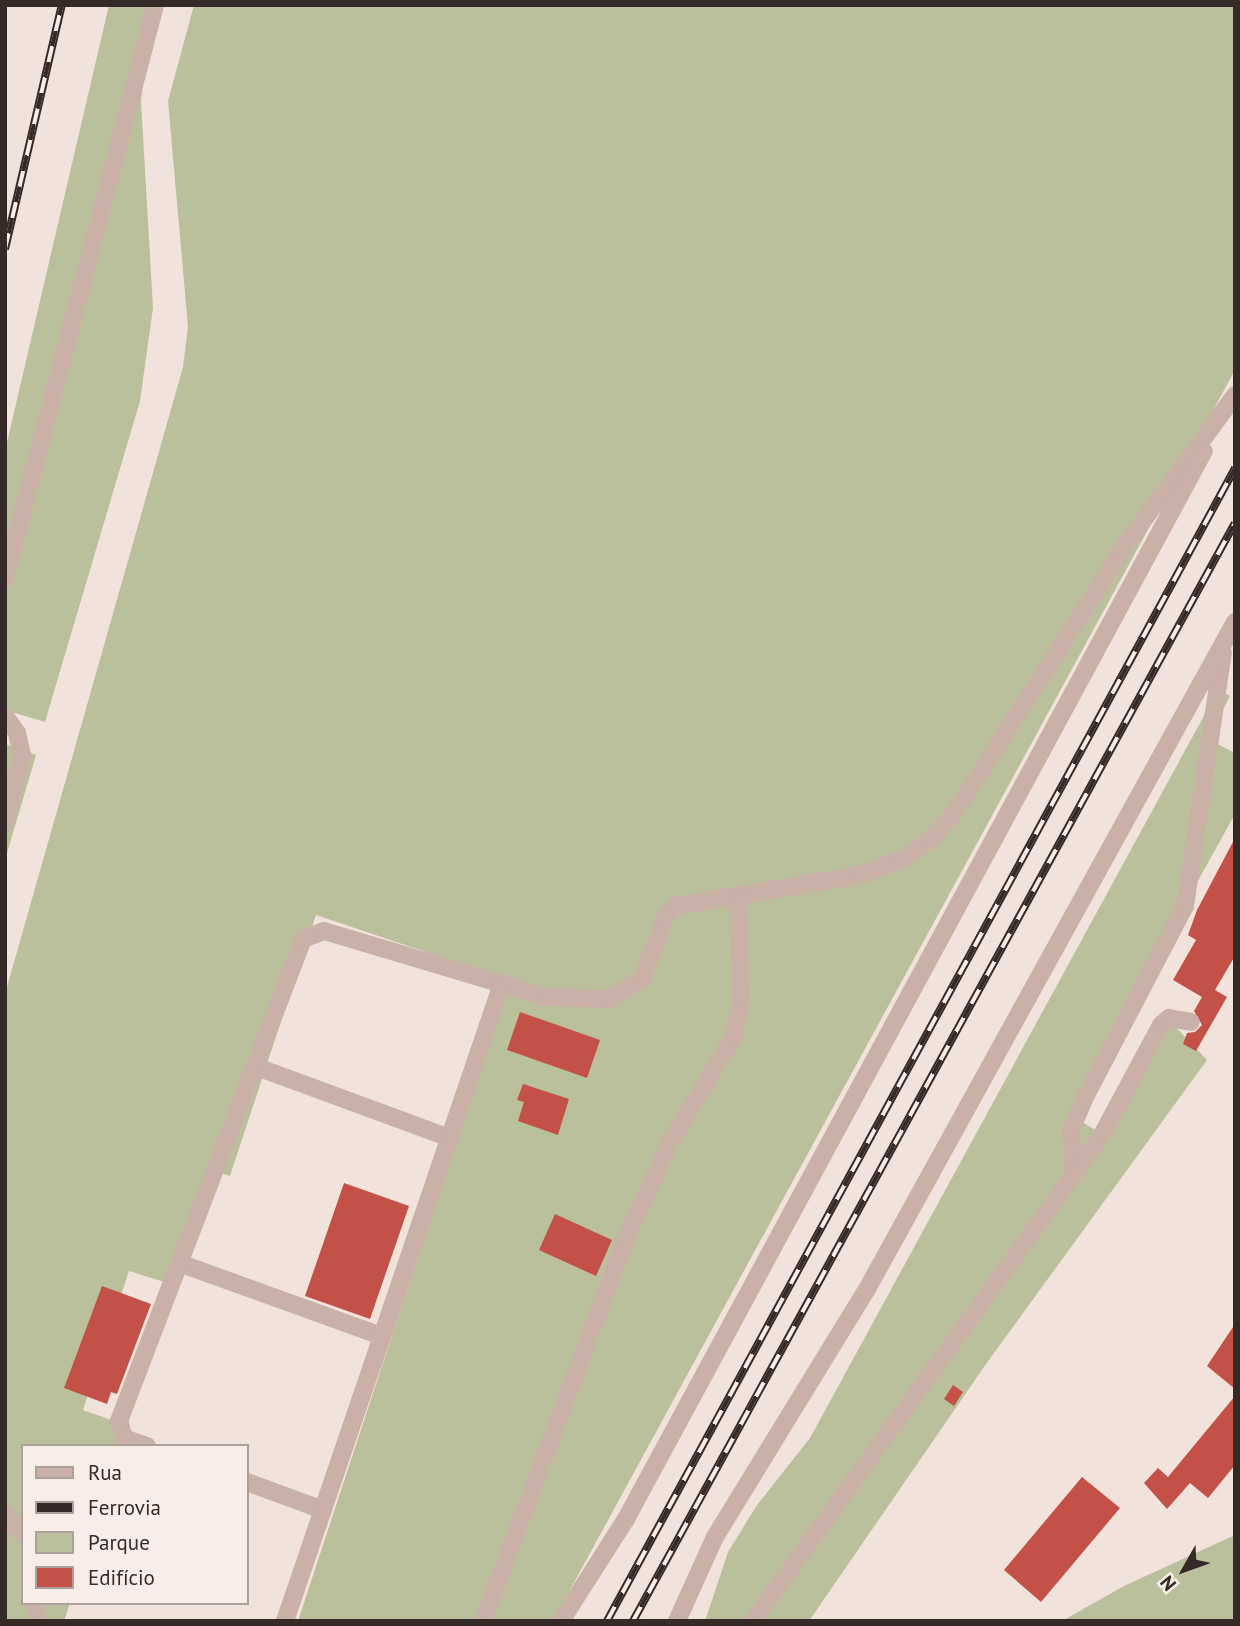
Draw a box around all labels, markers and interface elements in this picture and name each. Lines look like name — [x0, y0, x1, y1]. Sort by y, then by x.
legend — [21, 1444, 248, 1605]
text: Rua — [88, 1459, 122, 1486]
text: Ferrovia — [88, 1494, 161, 1521]
text: Parque — [88, 1529, 150, 1556]
north arrow — [1149, 1535, 1219, 1605]
text: Edifício — [88, 1564, 155, 1591]
text: N — [1155, 1571, 1181, 1596]

